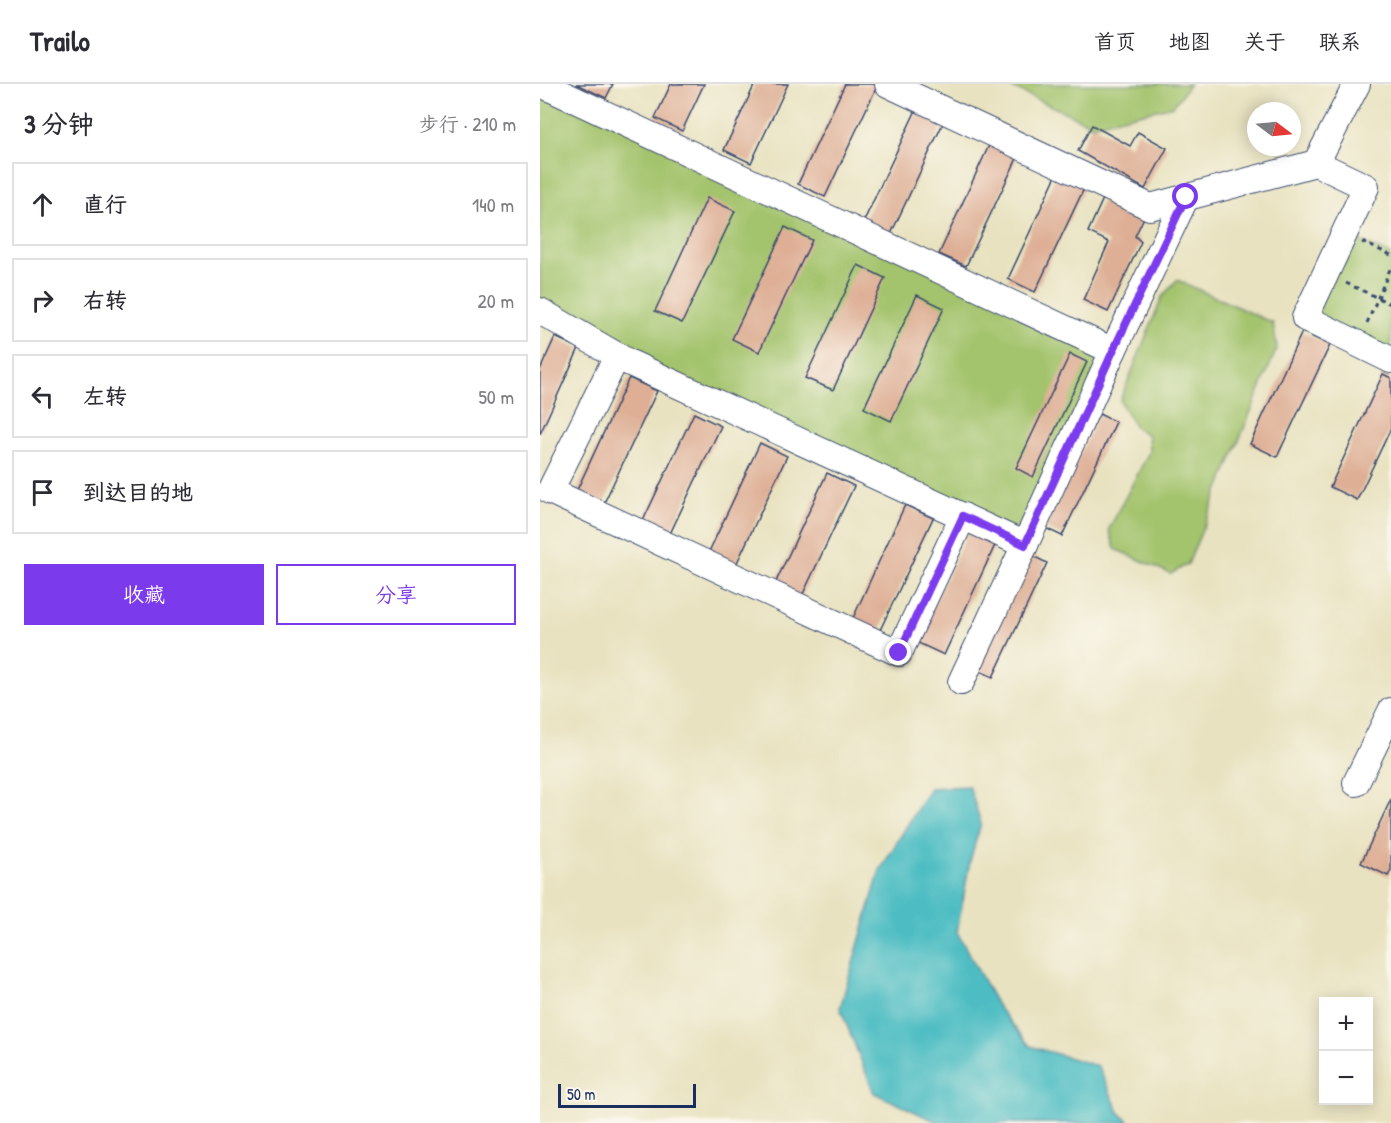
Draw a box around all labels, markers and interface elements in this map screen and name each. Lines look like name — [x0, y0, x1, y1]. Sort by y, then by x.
text: Trailo — [30, 22, 90, 60]
text: 首页 — [1094, 27, 1136, 56]
text: 地图 — [1169, 27, 1211, 56]
text: 关于 — [1244, 27, 1286, 56]
text: 联系 — [1319, 27, 1361, 56]
north arrow — [1247, 102, 1301, 156]
text: 3 分钟 — [24, 106, 94, 141]
text: 步行 · 210 m — [419, 110, 516, 137]
route start — [1172, 183, 1198, 209]
icon: ahead — [26, 188, 59, 221]
text: 直行 — [83, 189, 127, 219]
text: 140 m — [472, 191, 514, 218]
icon: right — [26, 284, 59, 317]
text: 右转 — [83, 285, 127, 315]
text: 20 m — [477, 287, 514, 314]
icon: left — [26, 380, 59, 413]
text: 左转 — [83, 381, 127, 411]
text: 50 m — [478, 383, 514, 410]
icon: arrive — [26, 476, 59, 509]
text: 到达目的地 — [83, 477, 193, 507]
button: 收藏 — [24, 564, 264, 625]
button: 分享 — [276, 564, 516, 625]
route end — [885, 639, 911, 665]
map controls — [1319, 997, 1373, 1105]
button: + — [1319, 997, 1373, 1051]
button: − — [1319, 1051, 1373, 1105]
scale bar — [558, 1081, 696, 1108]
text: 50 m — [567, 1083, 596, 1105]

